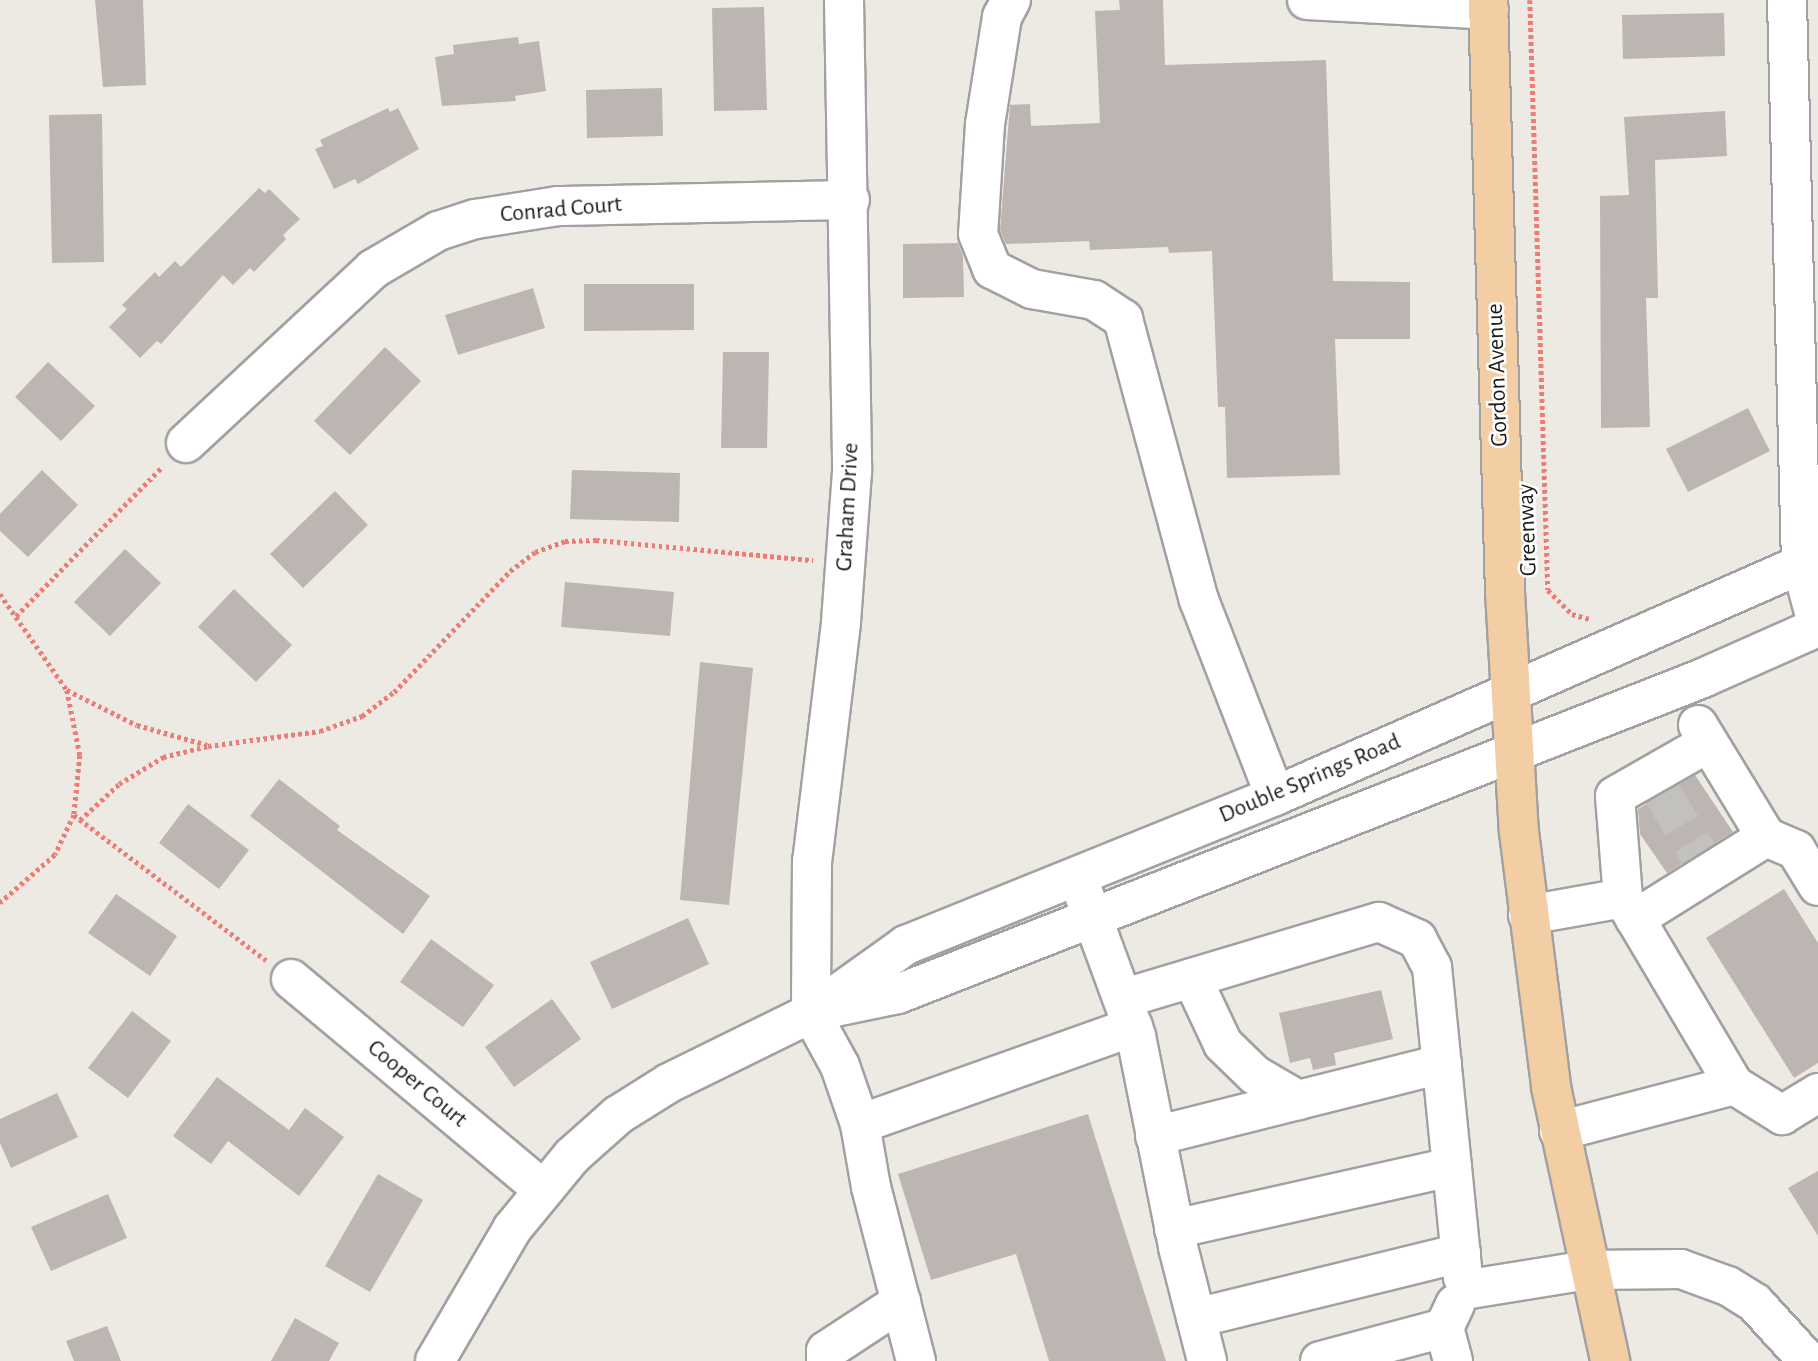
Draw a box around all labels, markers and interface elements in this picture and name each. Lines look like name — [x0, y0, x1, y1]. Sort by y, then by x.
street label: Conrad Court — [499, 190, 623, 230]
street label: Gordon Avenue — [1481, 303, 1515, 447]
street label: Graham Drive — [830, 442, 866, 572]
street label: Greenway — [1512, 483, 1544, 577]
street label: Double Springs Road — [1215, 728, 1405, 830]
street label: Cooper Court — [361, 1034, 473, 1134]

